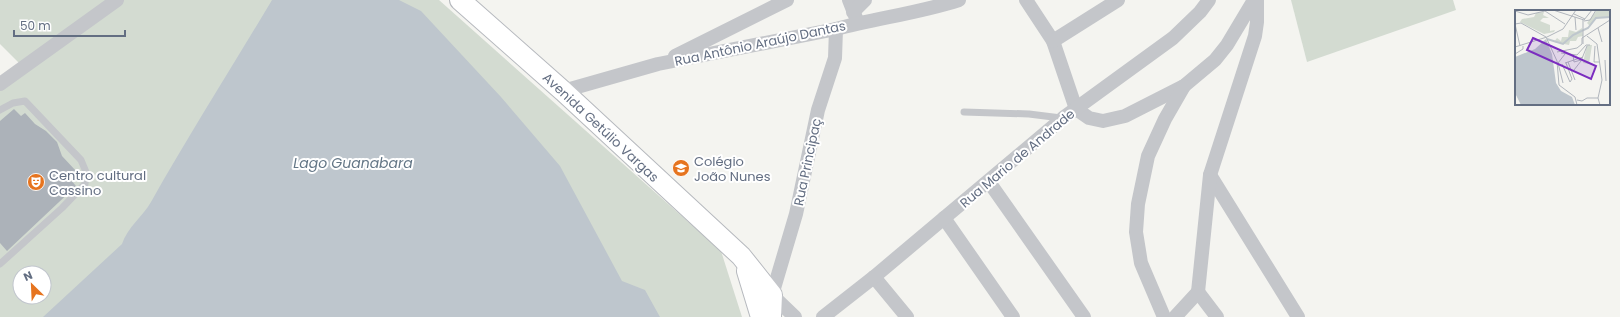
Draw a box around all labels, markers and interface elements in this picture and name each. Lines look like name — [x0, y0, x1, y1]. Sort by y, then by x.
inset map — [1515, 10, 1610, 105]
scale bar — [14, 12, 125, 38]
street label: Rua Antônio Araújo Dantas — [673, 16, 848, 71]
text: 50 m — [20, 17, 51, 34]
street label: Avenida Getúlio Vargas — [538, 68, 663, 187]
street label: Rua Mario de Andrade — [956, 105, 1079, 212]
street label: Rua Principaç — [789, 117, 826, 208]
place label: Colégio João Nunes — [694, 152, 771, 186]
water label: Lago Guanabara — [293, 153, 413, 173]
school or university icon: Colégio João Nunes — [671, 158, 691, 178]
place label: Centro cultural Cassino — [49, 166, 146, 200]
theatre icon: Centro cultural Cassino — [26, 172, 46, 192]
north arrow — [12, 265, 52, 305]
text: N — [21, 267, 35, 285]

